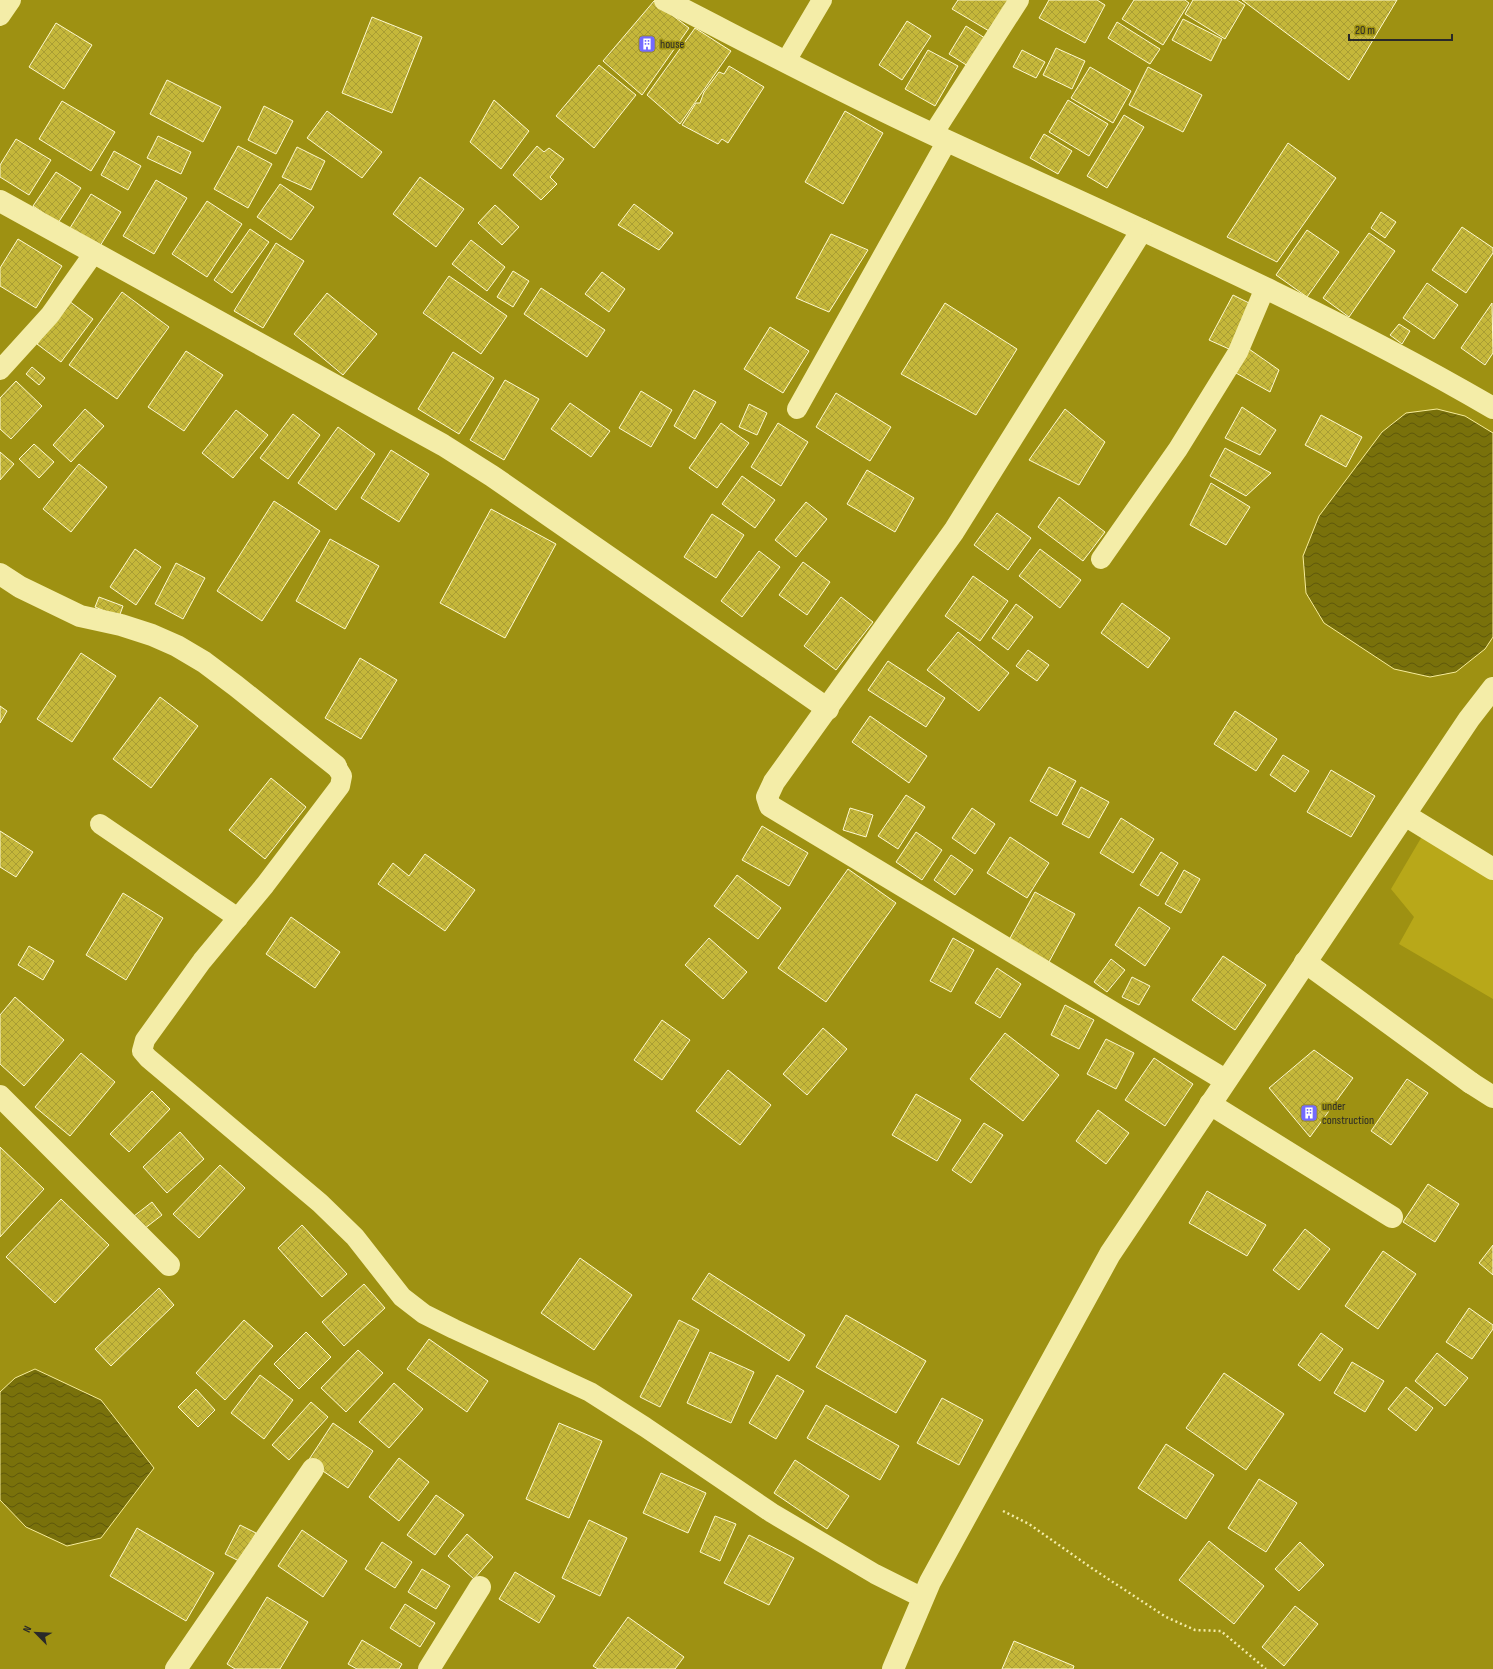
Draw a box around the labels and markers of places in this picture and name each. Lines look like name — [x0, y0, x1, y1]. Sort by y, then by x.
building icon: house — [637, 34, 657, 54]
place label: house — [660, 37, 684, 52]
place label: under construction — [1322, 1099, 1374, 1128]
building icon: under construction — [1299, 1103, 1319, 1123]

